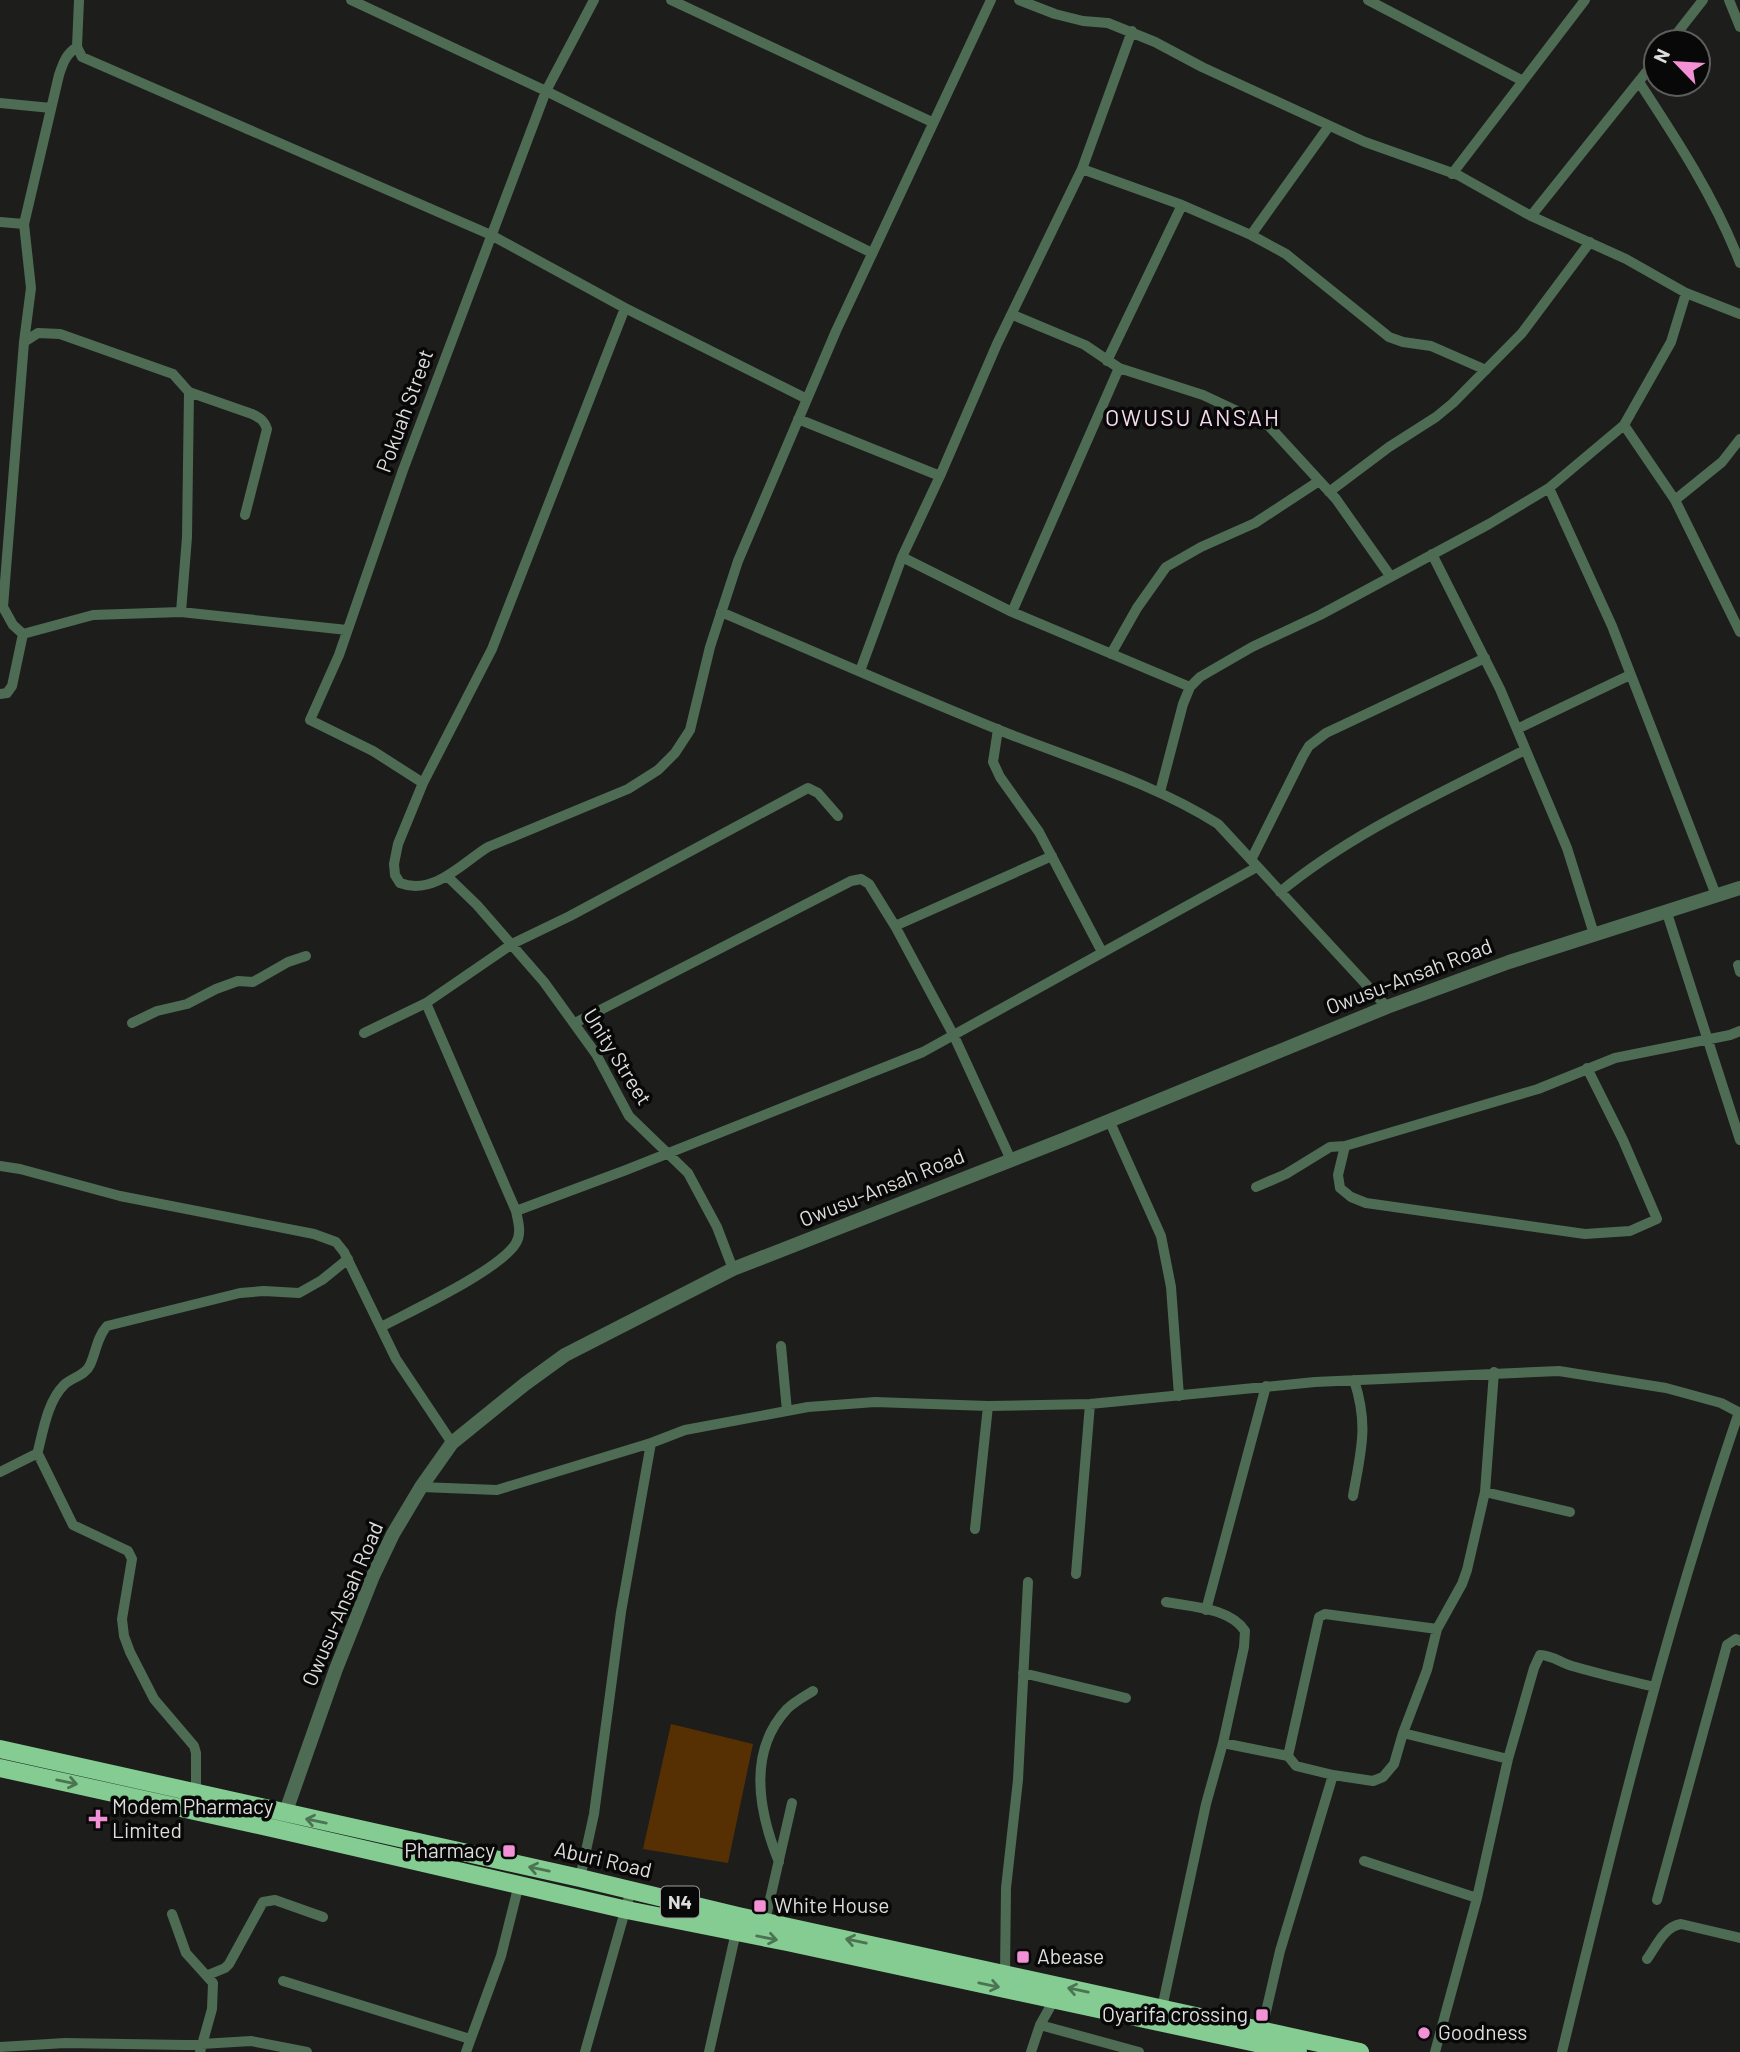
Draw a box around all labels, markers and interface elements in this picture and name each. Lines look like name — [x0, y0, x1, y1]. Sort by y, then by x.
north arrow — [1642, 28, 1712, 98]
text: N — [1648, 45, 1674, 66]
street label: Pokuah Street — [370, 346, 437, 475]
district label: OWUSU ANSAH — [1105, 403, 1281, 431]
street label: Owusu-Ansah Road — [1322, 932, 1495, 1019]
street label: Unity Street — [579, 1003, 658, 1109]
street label: Owusu-Ansah Road — [795, 1142, 968, 1231]
street label: Owusu-Ansah Road — [296, 1518, 387, 1689]
one-way arrow — [55, 1776, 78, 1790]
place label: Modem Pharmacy Limited — [112, 1793, 274, 1842]
marker: Modem Pharmacy Limited — [90, 1811, 106, 1827]
one-way arrow — [306, 1813, 328, 1826]
street label: Aburi Road — [552, 1835, 654, 1882]
place label: Pharmacy — [404, 1837, 495, 1862]
marker: Pharmacy — [501, 1843, 517, 1859]
one-way arrow — [528, 1861, 551, 1875]
road number: N4 — [661, 1886, 699, 1918]
place label: White House — [774, 1892, 890, 1917]
marker: White House — [752, 1898, 768, 1914]
one-way arrow — [755, 1932, 778, 1946]
one-way arrow — [845, 1934, 868, 1947]
place label: Abease — [1037, 1943, 1104, 1968]
marker: Abease — [1015, 1949, 1031, 1965]
one-way arrow — [977, 1979, 1000, 1993]
one-way arrow — [1067, 1983, 1090, 1996]
place label: Oyarifa crossing — [1102, 2001, 1248, 2026]
marker: Oyarifa crossing — [1254, 2007, 1270, 2023]
place label: Goodness — [1438, 2019, 1527, 2044]
marker: Goodness — [1416, 2025, 1432, 2041]

